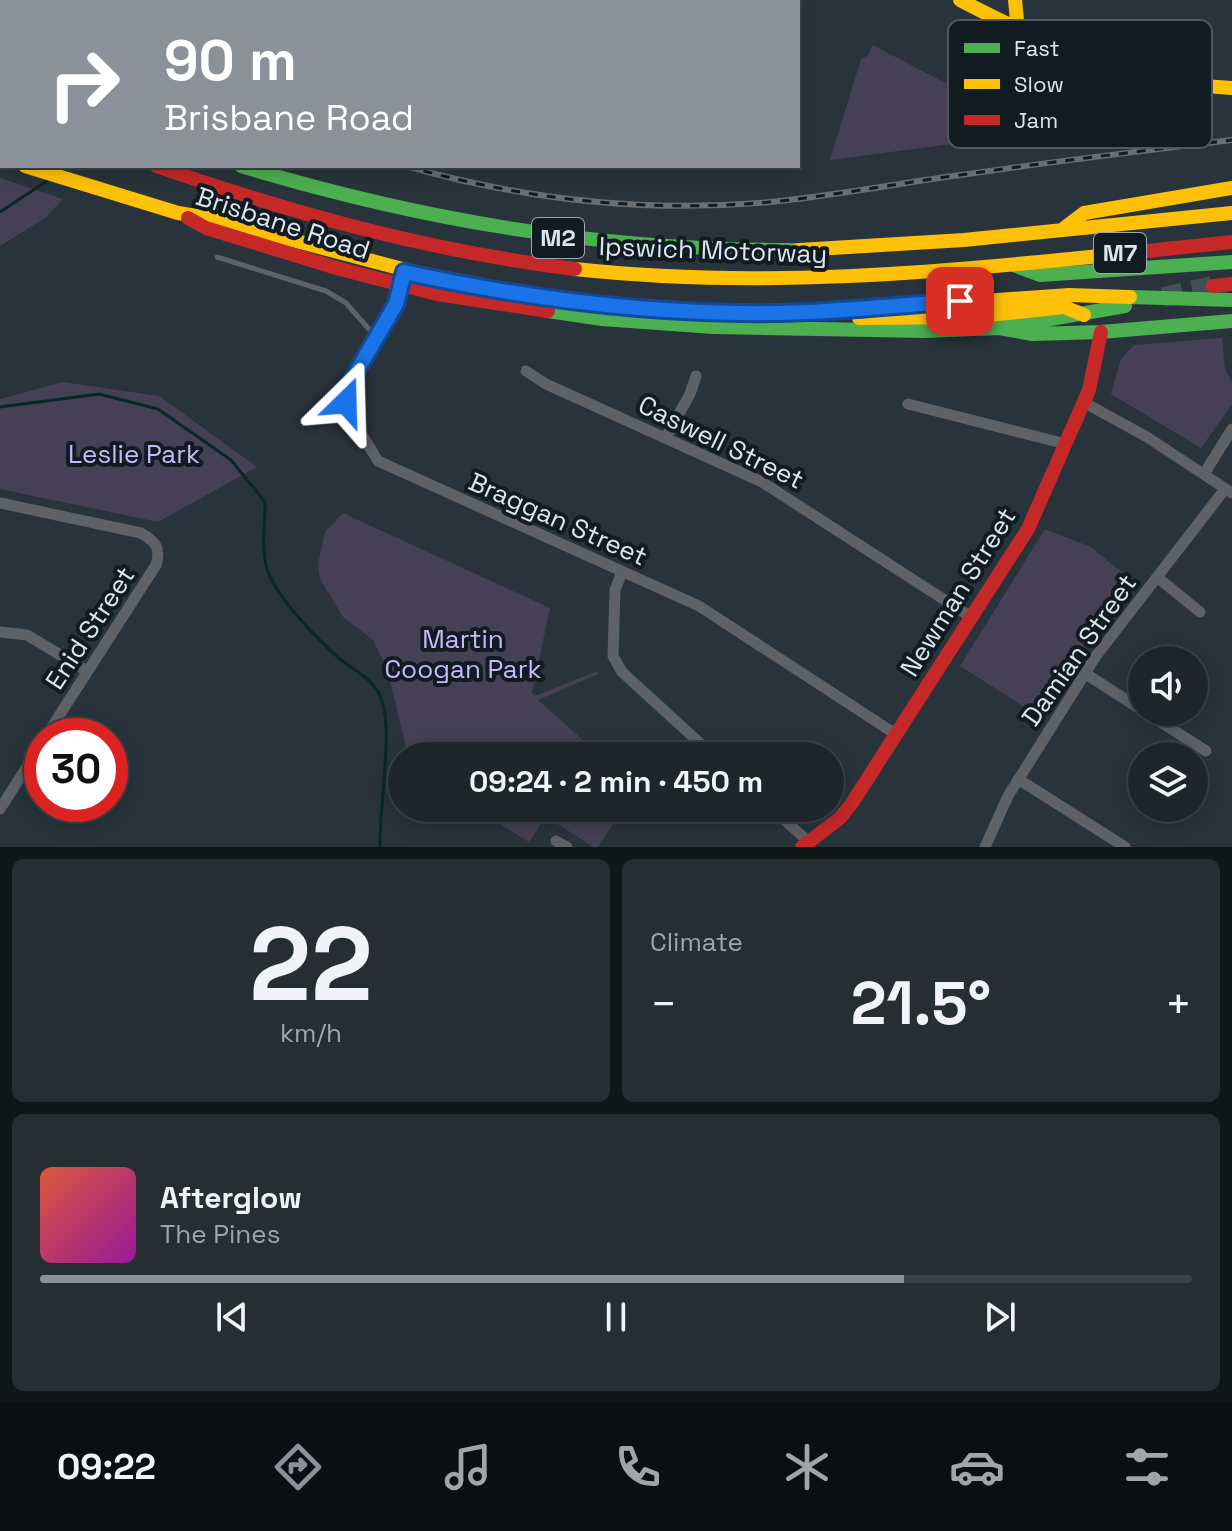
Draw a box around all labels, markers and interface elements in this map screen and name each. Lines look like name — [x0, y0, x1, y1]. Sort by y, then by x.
legend — [948, 20, 1212, 148]
text: 90 m — [164, 25, 297, 96]
icon: right — [32, 32, 136, 136]
text: Fast — [1014, 34, 1060, 62]
text: Slow — [1014, 70, 1064, 98]
text: Brisbane Road — [164, 95, 414, 141]
text: Jam — [1014, 106, 1058, 134]
street label: Brisbane Road — [192, 179, 374, 267]
road number: M2 — [532, 218, 584, 258]
street label: Ipswich Motorway — [598, 229, 828, 271]
road number: M7 — [1094, 233, 1146, 273]
pin — [926, 267, 994, 335]
icon: arrive — [938, 279, 982, 323]
position arrow — [304, 360, 388, 444]
street label: Caswell Street — [633, 387, 809, 497]
park label: Leslie Park — [68, 437, 200, 471]
street label: Braggan Street — [464, 465, 652, 573]
street label: Newman Street — [893, 501, 1023, 683]
street label: Enid Street — [38, 560, 142, 696]
street label: Damian Street — [1014, 567, 1144, 733]
park label: Martin Coogan Park — [384, 622, 542, 686]
map controls — [1128, 646, 1208, 822]
button: sound — [1128, 646, 1208, 726]
speed limit sign: 30 — [24, 718, 128, 822]
button: layers — [1128, 742, 1208, 822]
text: 09:24 · 2 min · 450 m — [469, 762, 763, 801]
text: 22 — [249, 898, 373, 1030]
text: Climate — [650, 925, 743, 959]
text: 21.5° — [851, 965, 991, 1042]
text: − — [650, 976, 677, 1032]
text: + — [1165, 976, 1192, 1032]
text: km/h — [280, 1016, 342, 1050]
text: Afterglow — [160, 1178, 302, 1217]
text: The Pines — [160, 1217, 280, 1251]
icon: previous — [210, 1295, 254, 1339]
icon: pause — [594, 1295, 638, 1339]
icon: next — [978, 1295, 1022, 1339]
icon: directions — [270, 1439, 326, 1495]
icon: music — [440, 1439, 496, 1495]
icon: phone — [610, 1439, 666, 1495]
icon: climate — [779, 1439, 835, 1495]
icon: car — [949, 1439, 1005, 1495]
icon: filters — [1119, 1439, 1175, 1495]
text: 09:22 — [57, 1444, 156, 1490]

